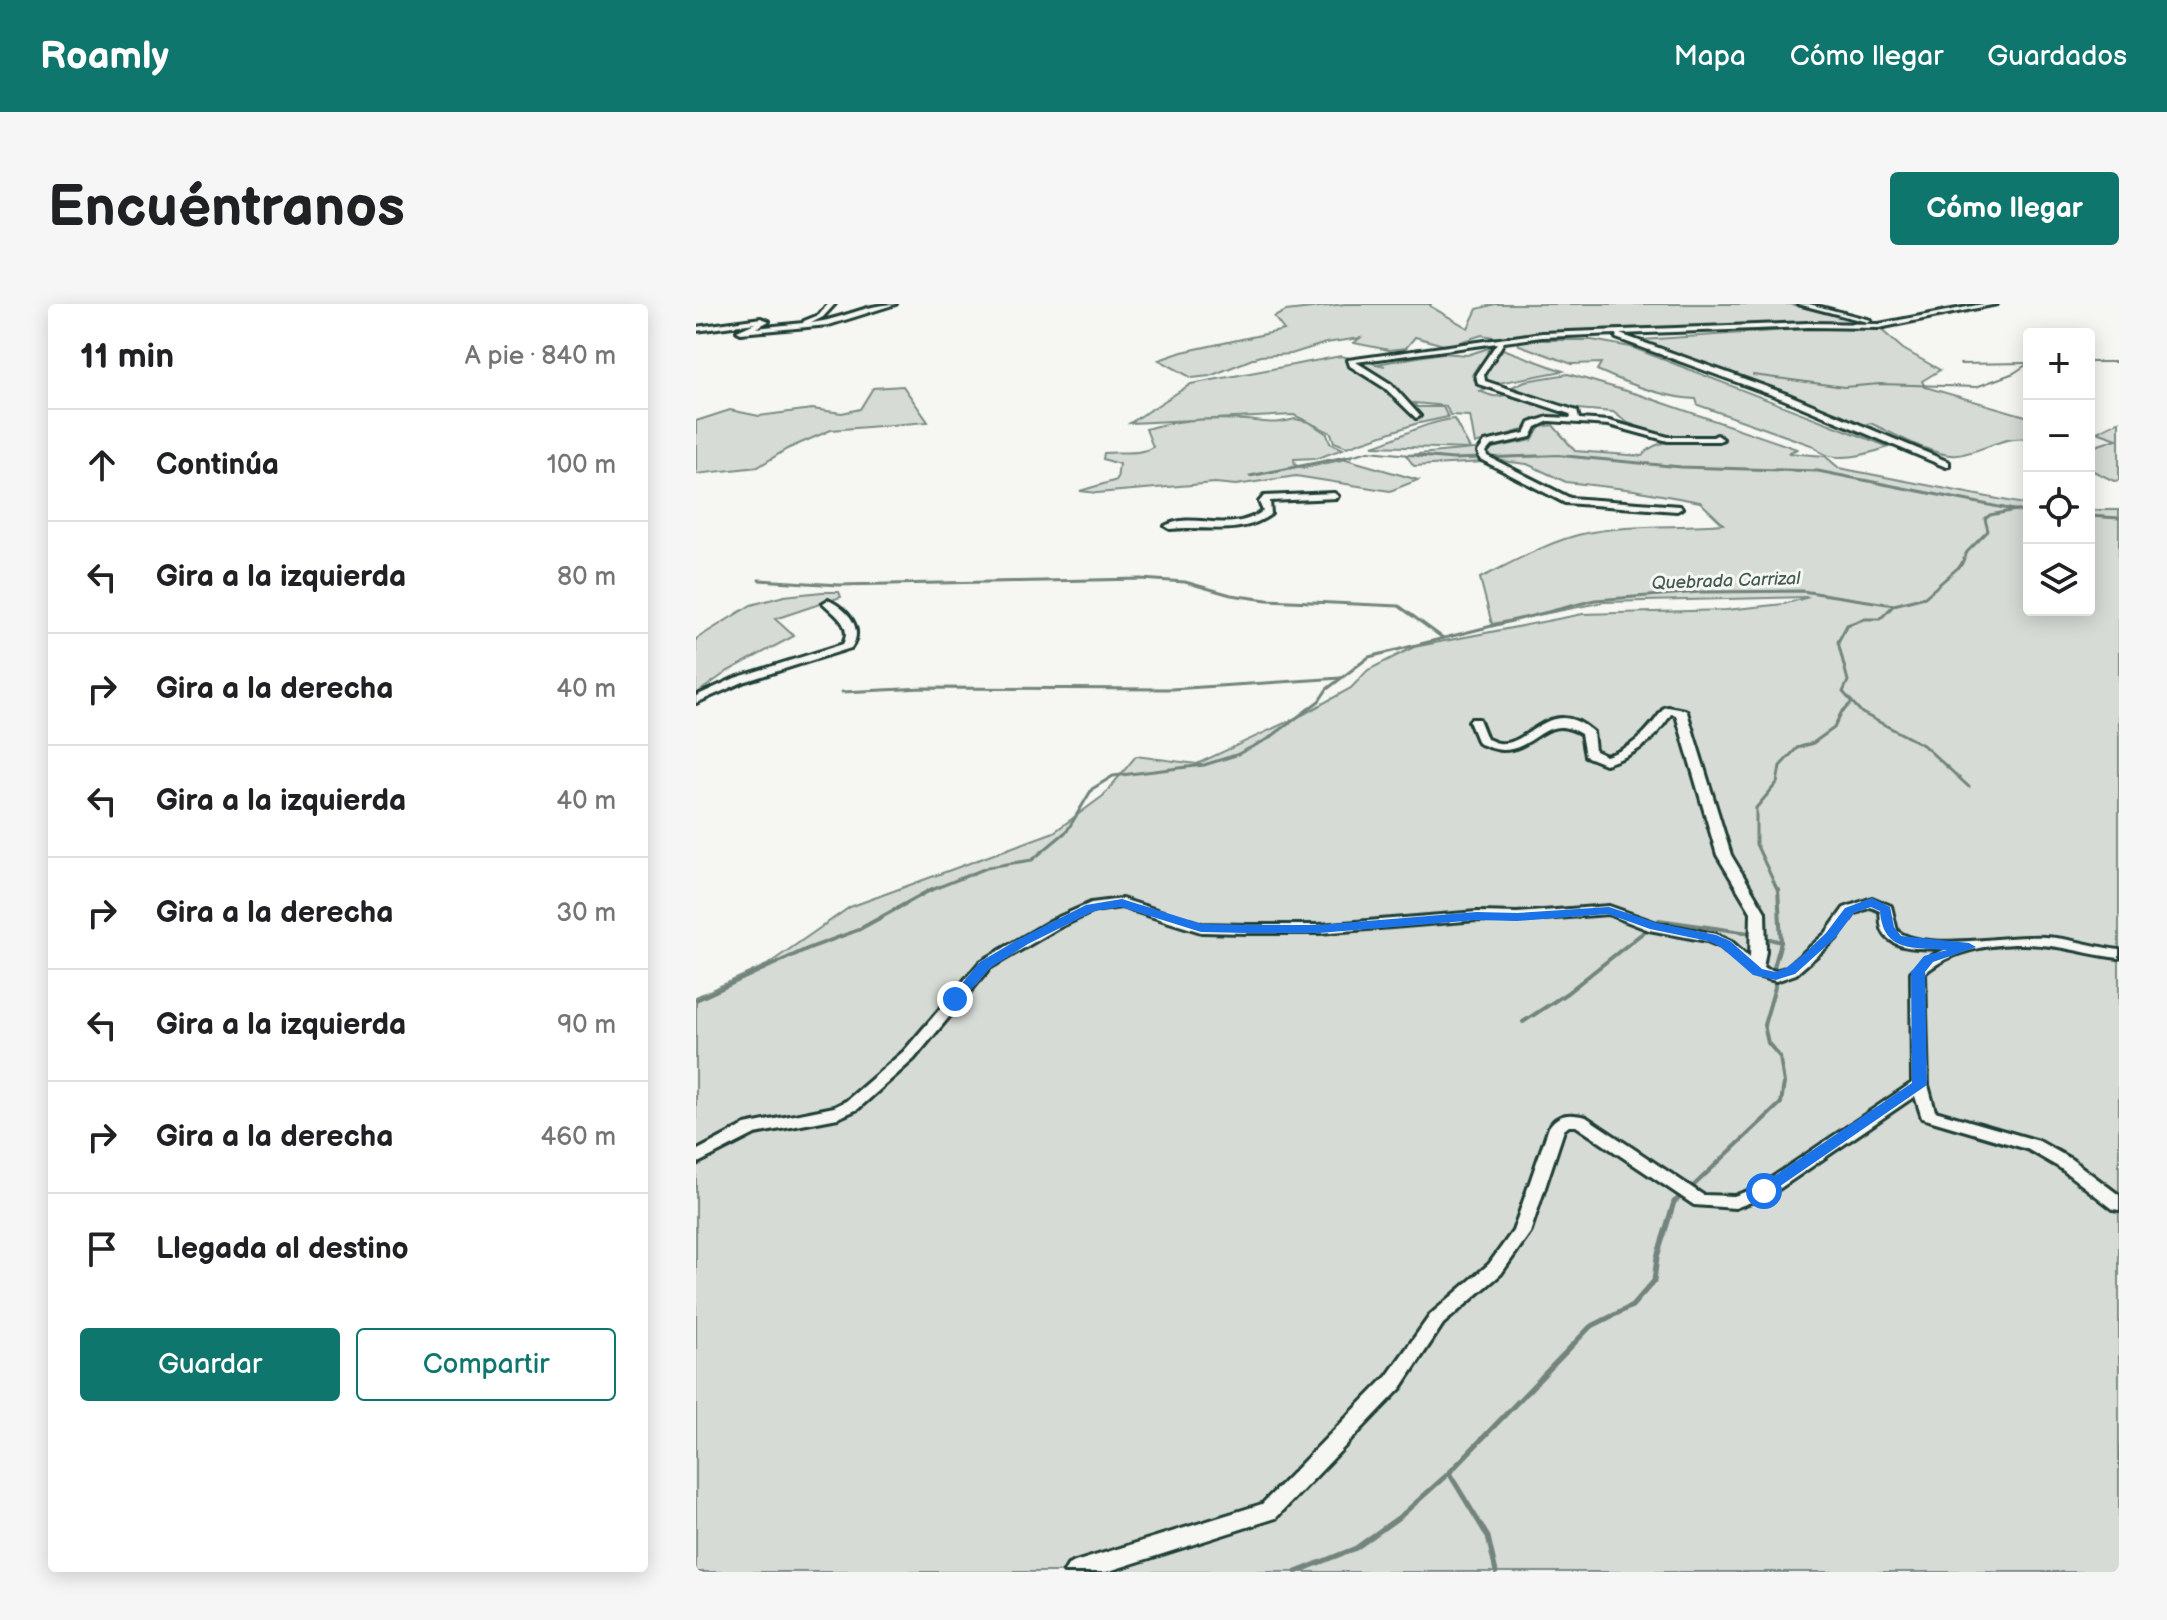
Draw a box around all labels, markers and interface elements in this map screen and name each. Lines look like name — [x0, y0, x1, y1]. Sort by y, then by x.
text: Roamly — [40, 34, 169, 79]
text: Mapa — [1674, 40, 1746, 73]
text: Cómo llegar — [1790, 40, 1943, 73]
text: Guardados — [1987, 40, 2127, 73]
button: Cómo llegar — [1890, 172, 2119, 245]
text: Encuéntranos — [48, 175, 405, 242]
map controls — [2023, 328, 2095, 616]
button: + — [2023, 328, 2095, 400]
text: 11 min — [80, 336, 174, 377]
text: A pie · 840 m — [465, 341, 616, 372]
button: − — [2023, 400, 2095, 472]
icon: ahead — [80, 443, 124, 487]
text: Continúa — [156, 447, 279, 483]
text: 100 m — [547, 450, 616, 481]
button: locate — [2023, 472, 2095, 544]
button: layers — [2023, 544, 2095, 616]
icon: left — [80, 555, 124, 599]
text: Gira a la izquierda — [156, 559, 406, 595]
text: 80 m — [557, 562, 616, 593]
water label: Quebrada Carrizal — [1651, 568, 1802, 594]
icon: right — [80, 667, 124, 711]
text: Gira a la derecha — [156, 671, 393, 707]
text: 40 m — [556, 674, 616, 705]
icon: left — [80, 779, 124, 823]
text: Gira a la izquierda — [156, 783, 406, 819]
text: 40 m — [556, 786, 616, 817]
icon: right — [80, 891, 124, 935]
text: Gira a la derecha — [156, 895, 393, 931]
text: 30 m — [556, 898, 616, 929]
route end — [937, 981, 973, 1017]
icon: left — [80, 1003, 124, 1047]
text: Gira a la izquierda — [156, 1007, 406, 1043]
text: 90 m — [557, 1010, 616, 1041]
icon: right — [80, 1115, 124, 1159]
text: Gira a la derecha — [156, 1119, 393, 1155]
text: 460 m — [540, 1122, 616, 1153]
route start — [1746, 1173, 1782, 1209]
icon: arrive — [80, 1227, 124, 1271]
text: Llegada al destino — [156, 1231, 409, 1267]
button: Guardar — [80, 1328, 340, 1401]
button: Compartir — [356, 1328, 616, 1401]

